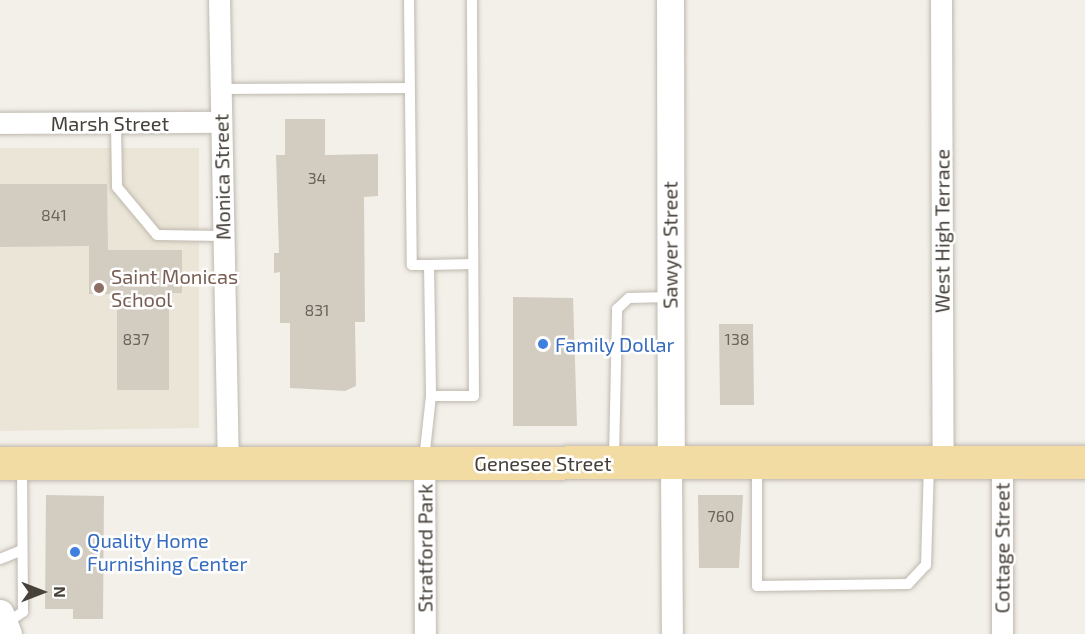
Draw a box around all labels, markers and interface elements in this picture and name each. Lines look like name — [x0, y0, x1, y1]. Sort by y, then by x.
street label: Marsh Street — [51, 111, 169, 135]
street label: Monica Street — [209, 114, 235, 240]
street label: West High Terrace — [930, 149, 954, 313]
house number: 34 — [308, 168, 326, 188]
street label: Sawyer Street — [658, 181, 682, 309]
house number: 841 — [41, 205, 67, 225]
place label: Saint Monicas School — [111, 264, 238, 311]
marker: Saint Monicas School — [92, 281, 106, 295]
house number: 831 — [305, 300, 329, 320]
house number: 837 — [123, 329, 149, 349]
house number: 138 — [725, 329, 749, 349]
place label: Family Dollar — [555, 332, 675, 356]
marker: Family Dollar — [536, 337, 550, 351]
street label: Genesee Street — [474, 451, 612, 475]
street label: Cottage Street — [990, 483, 1014, 613]
street label: Stratford Park — [413, 484, 437, 612]
house number: 760 — [708, 506, 734, 526]
place label: Quality Home Furnishing Center — [87, 528, 248, 575]
marker: Quality Home Furnishing Center — [68, 545, 82, 559]
north arrow — [12, 562, 72, 622]
text: N — [51, 586, 70, 598]

